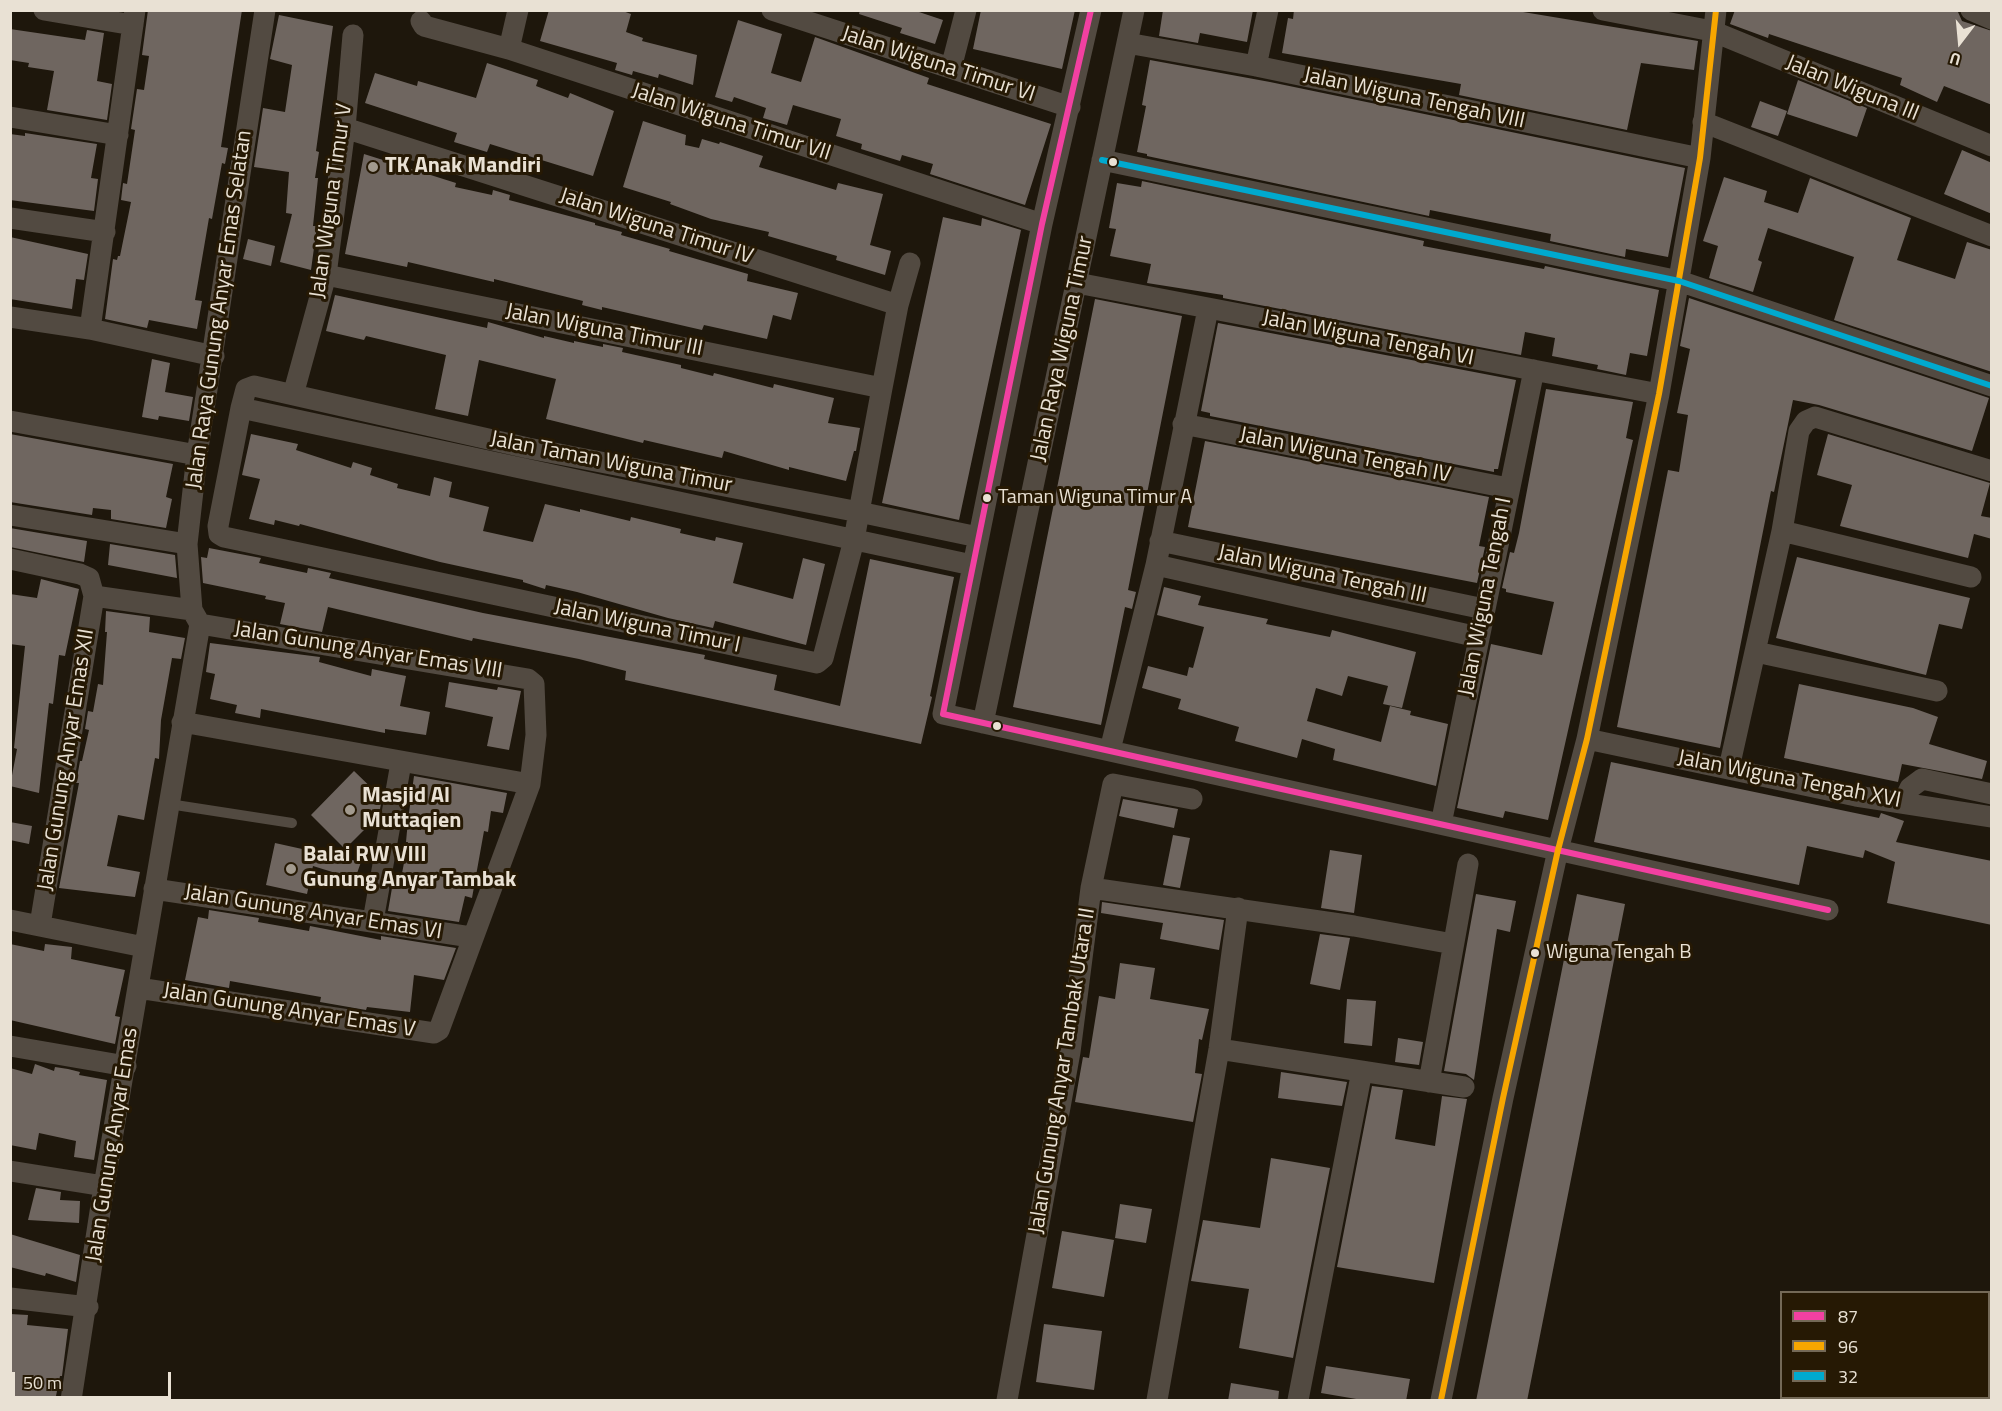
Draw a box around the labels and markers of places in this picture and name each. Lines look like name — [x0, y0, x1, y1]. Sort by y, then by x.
place label: TK Anak Mandiri — [385, 154, 541, 180]
unlabelled marker — [1107, 156, 1119, 168]
marker: TK Anak Mandiri — [366, 160, 380, 174]
place label: Taman Wiguna Timur A — [998, 486, 1192, 510]
marker: Taman Wiguna Timur A — [981, 492, 993, 504]
unlabelled marker — [991, 720, 1003, 732]
place label: Masjid Al Muttaqien — [362, 784, 461, 836]
marker: Masjid Al Muttaqien — [343, 803, 357, 817]
place label: Balai RW VIII Gunung Anyar Tambak — [303, 843, 516, 894]
marker: Balai RW VIII Gunung Anyar Tambak — [284, 862, 298, 876]
place label: Wiguna Tengah B — [1546, 941, 1691, 965]
marker: Wiguna Tengah B — [1529, 947, 1541, 959]

